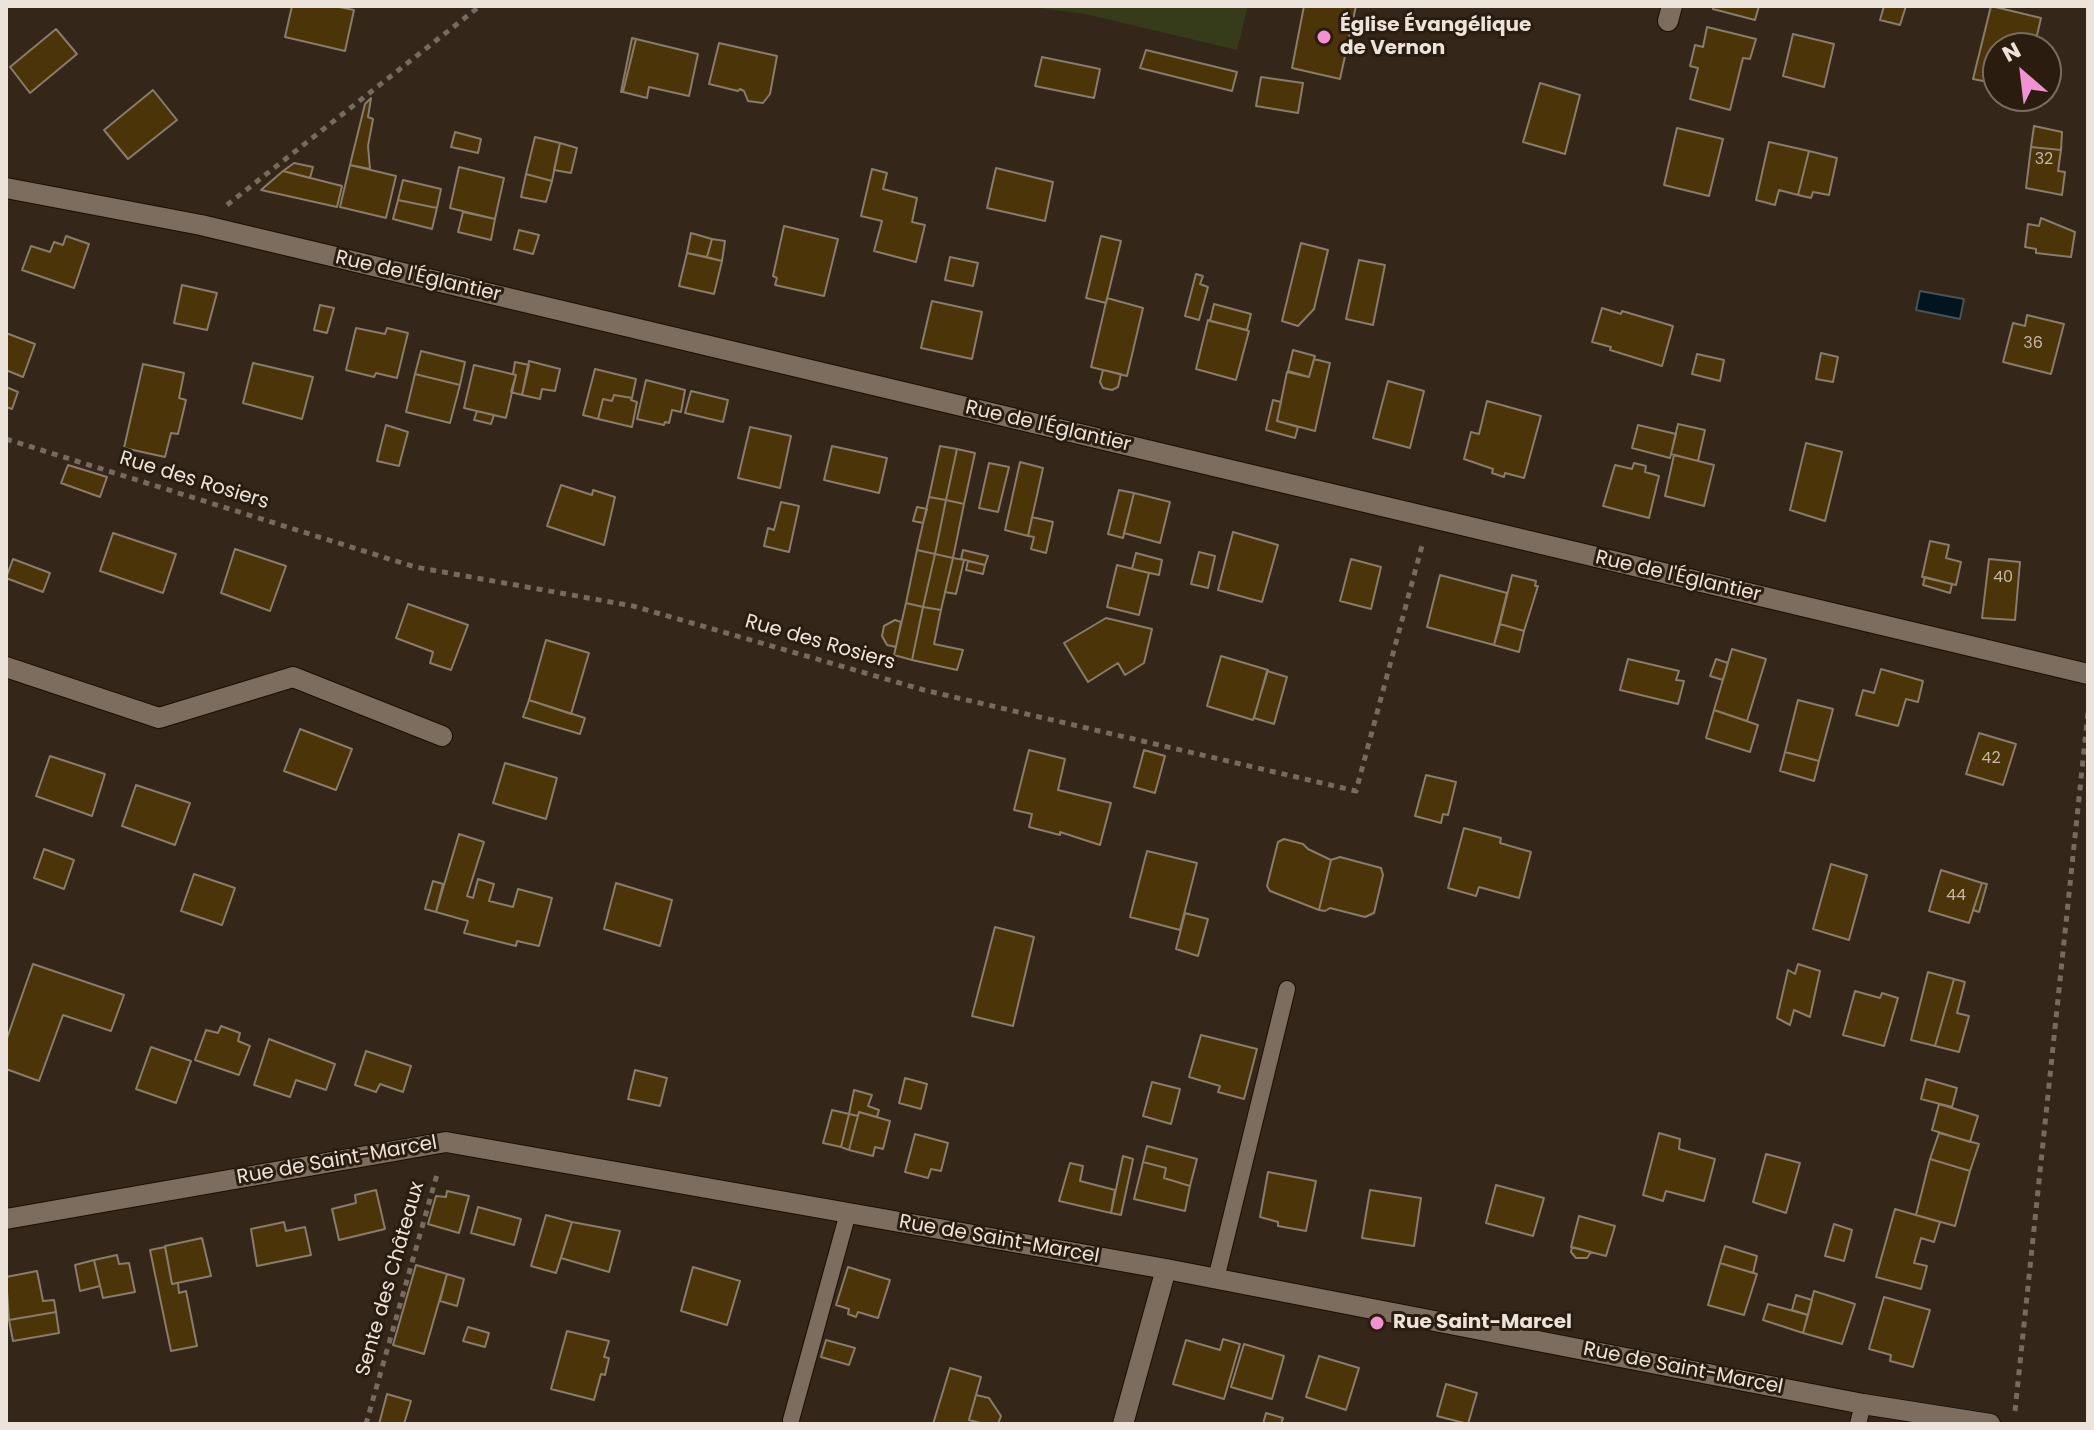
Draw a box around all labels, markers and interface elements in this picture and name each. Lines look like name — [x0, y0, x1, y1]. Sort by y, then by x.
place label: Église Évangélique de Vernon — [1340, 14, 1531, 61]
marker: Église Évangélique de Vernon — [1315, 28, 1333, 46]
north arrow — [1982, 32, 2062, 112]
text: N — [1997, 35, 2026, 70]
house number: 32 — [2035, 150, 2053, 170]
street label: Rue de l'Églantier — [333, 246, 503, 308]
house number: 36 — [2023, 334, 2043, 354]
street label: Rue de l'Églantier — [963, 396, 1133, 458]
street label: Rue des Rosiers — [116, 447, 272, 515]
street label: Rue de l'Églantier — [1593, 546, 1763, 608]
house number: 40 — [1993, 568, 2013, 588]
street label: Rue des Rosiers — [742, 610, 898, 676]
house number: 42 — [1981, 749, 2001, 769]
house number: 44 — [1946, 886, 1966, 906]
street label: Rue de Saint-Marcel — [235, 1132, 439, 1190]
street label: Sente des Châteaux — [352, 1179, 430, 1379]
street label: Rue de Saint-Marcel — [897, 1211, 1101, 1269]
place label: Rue Saint-Marcel — [1393, 1311, 1572, 1335]
marker: Rue Saint-Marcel — [1368, 1314, 1386, 1332]
street label: Rue de Saint-Marcel — [1581, 1338, 1785, 1400]

